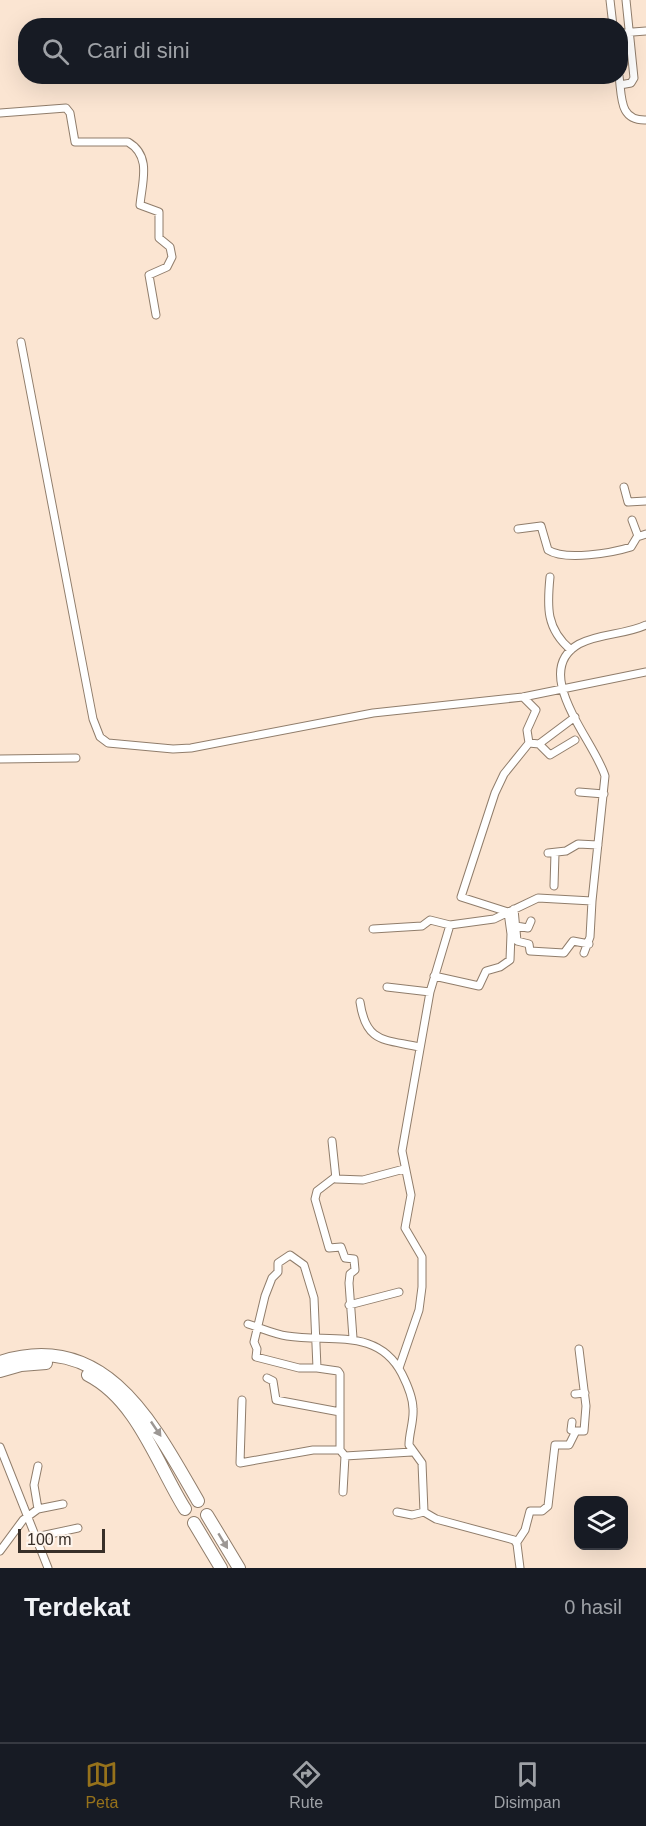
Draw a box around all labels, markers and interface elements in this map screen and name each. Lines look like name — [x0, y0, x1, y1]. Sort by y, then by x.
search box — [18, 18, 628, 84]
icon: search — [39, 35, 72, 68]
text: Cari di sini — [87, 38, 190, 63]
one-way arrow — [150, 1421, 161, 1437]
map controls — [574, 1496, 628, 1550]
button: layers — [574, 1496, 628, 1550]
scale bar — [18, 1526, 105, 1554]
text: 100 m — [27, 1531, 71, 1548]
one-way arrow — [218, 1533, 229, 1549]
text: Terdekat — [24, 1592, 130, 1622]
text: 0 hasil — [564, 1596, 622, 1618]
tab: Peta — [85, 1758, 118, 1812]
tab: Rute — [289, 1758, 323, 1812]
tab: Disimpan — [494, 1758, 561, 1812]

